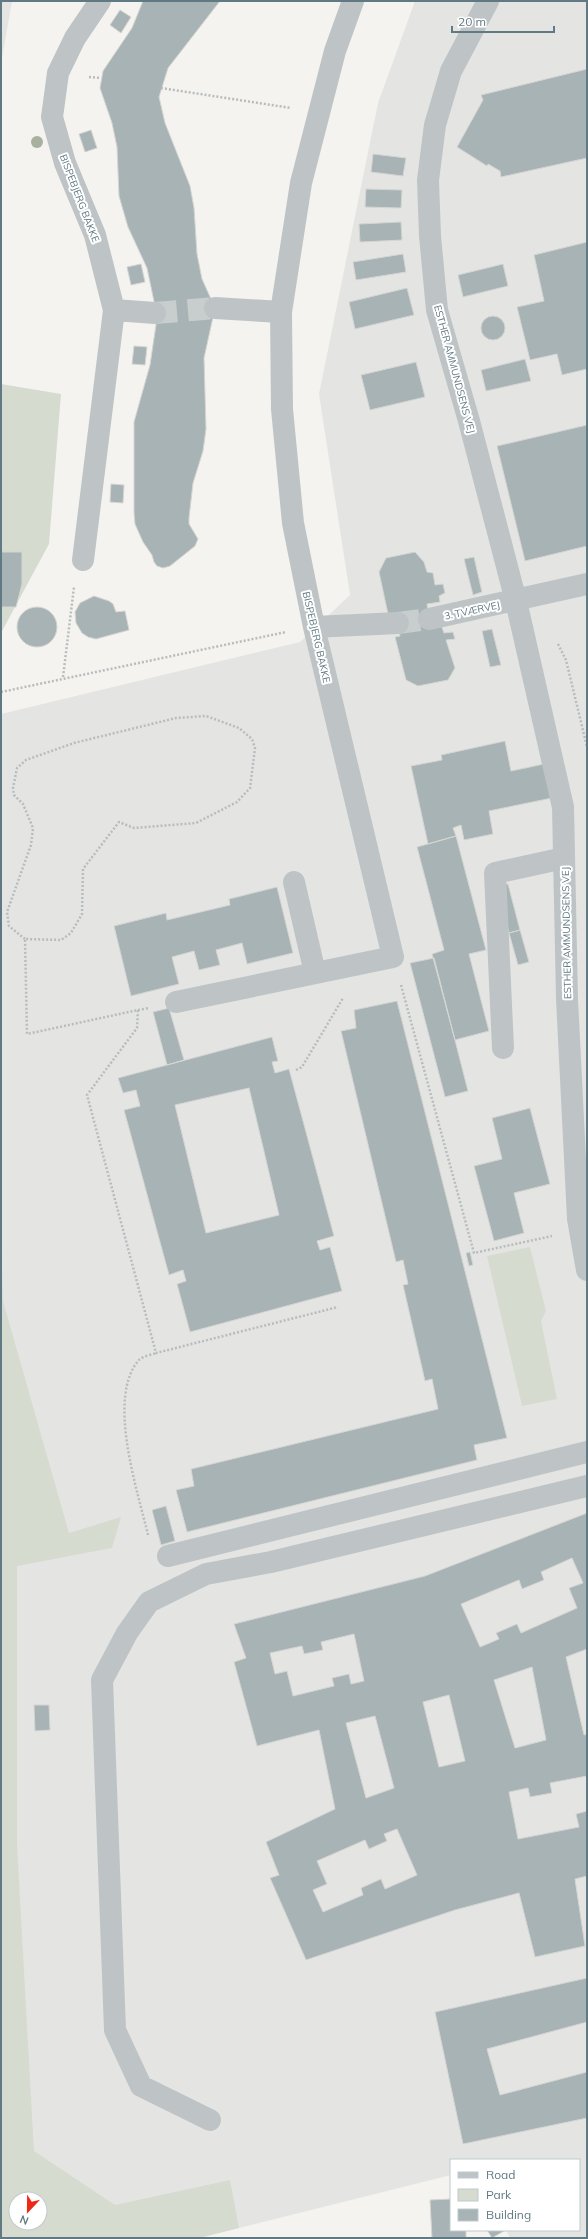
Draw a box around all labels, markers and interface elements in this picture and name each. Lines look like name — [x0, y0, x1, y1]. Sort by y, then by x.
scale bar — [452, 8, 554, 34]
text: 20 m — [458, 14, 486, 29]
street label: BISPEBJERG BAKKE — [57, 152, 102, 244]
street label: ESTHER AMMUNDSENS VEJ — [431, 304, 478, 435]
street label: BISPEBJERG BAKKE — [300, 590, 333, 684]
street label: 3. TVÆRVEJ — [443, 598, 501, 623]
street label: ESTHER AMMUNDSENS VEJ — [559, 867, 574, 999]
legend — [450, 2159, 580, 2231]
text: Road — [486, 2167, 515, 2182]
text: Park — [486, 2187, 512, 2202]
north arrow — [8, 2191, 48, 2231]
text: Building — [486, 2207, 531, 2222]
text: N — [18, 2212, 31, 2228]

